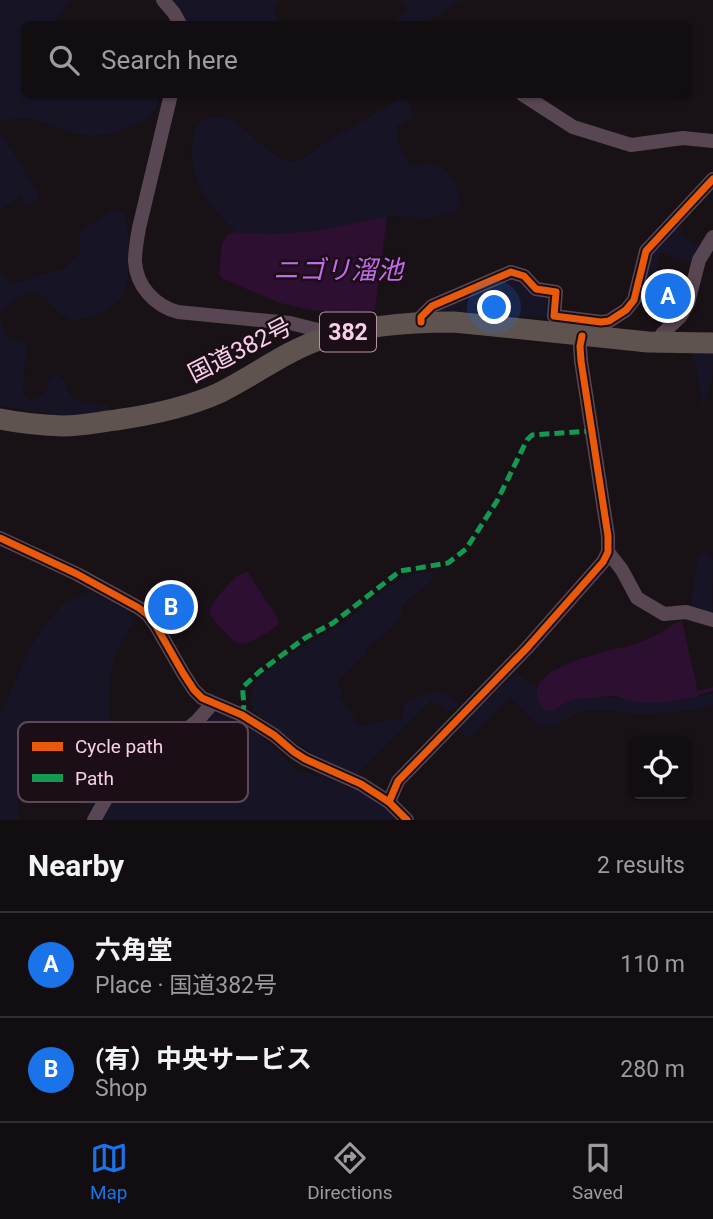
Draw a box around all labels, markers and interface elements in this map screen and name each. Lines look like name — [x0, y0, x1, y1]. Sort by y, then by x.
search box — [21, 21, 692, 98]
icon: search — [45, 41, 83, 79]
text: Search here — [101, 45, 238, 75]
water label: ニゴリ溜池 — [273, 255, 406, 285]
pin: A — [645, 270, 691, 322]
your location — [477, 290, 511, 324]
street label: 国道382号 — [184, 312, 296, 388]
road number: 382 — [320, 312, 376, 352]
pin: B — [148, 581, 194, 633]
legend — [18, 722, 248, 802]
text: Cycle path — [75, 735, 163, 758]
map controls — [629, 736, 692, 799]
button: locate — [629, 736, 692, 799]
text: Path — [75, 767, 114, 790]
text: Nearby — [28, 848, 124, 883]
text: 2 results — [597, 852, 685, 879]
text: 六角堂 — [95, 935, 173, 965]
text: A — [43, 951, 59, 978]
text: 110 m — [620, 951, 685, 978]
text: Place · 国道382号 — [95, 972, 277, 999]
text: (有）中央サービス — [95, 1044, 312, 1074]
text: B — [44, 1056, 58, 1083]
text: 280 m — [620, 1056, 685, 1083]
text: Shop — [95, 1075, 147, 1102]
tab: Map — [90, 1139, 128, 1204]
tab: Directions — [307, 1139, 392, 1204]
tab: Saved — [572, 1139, 623, 1204]

